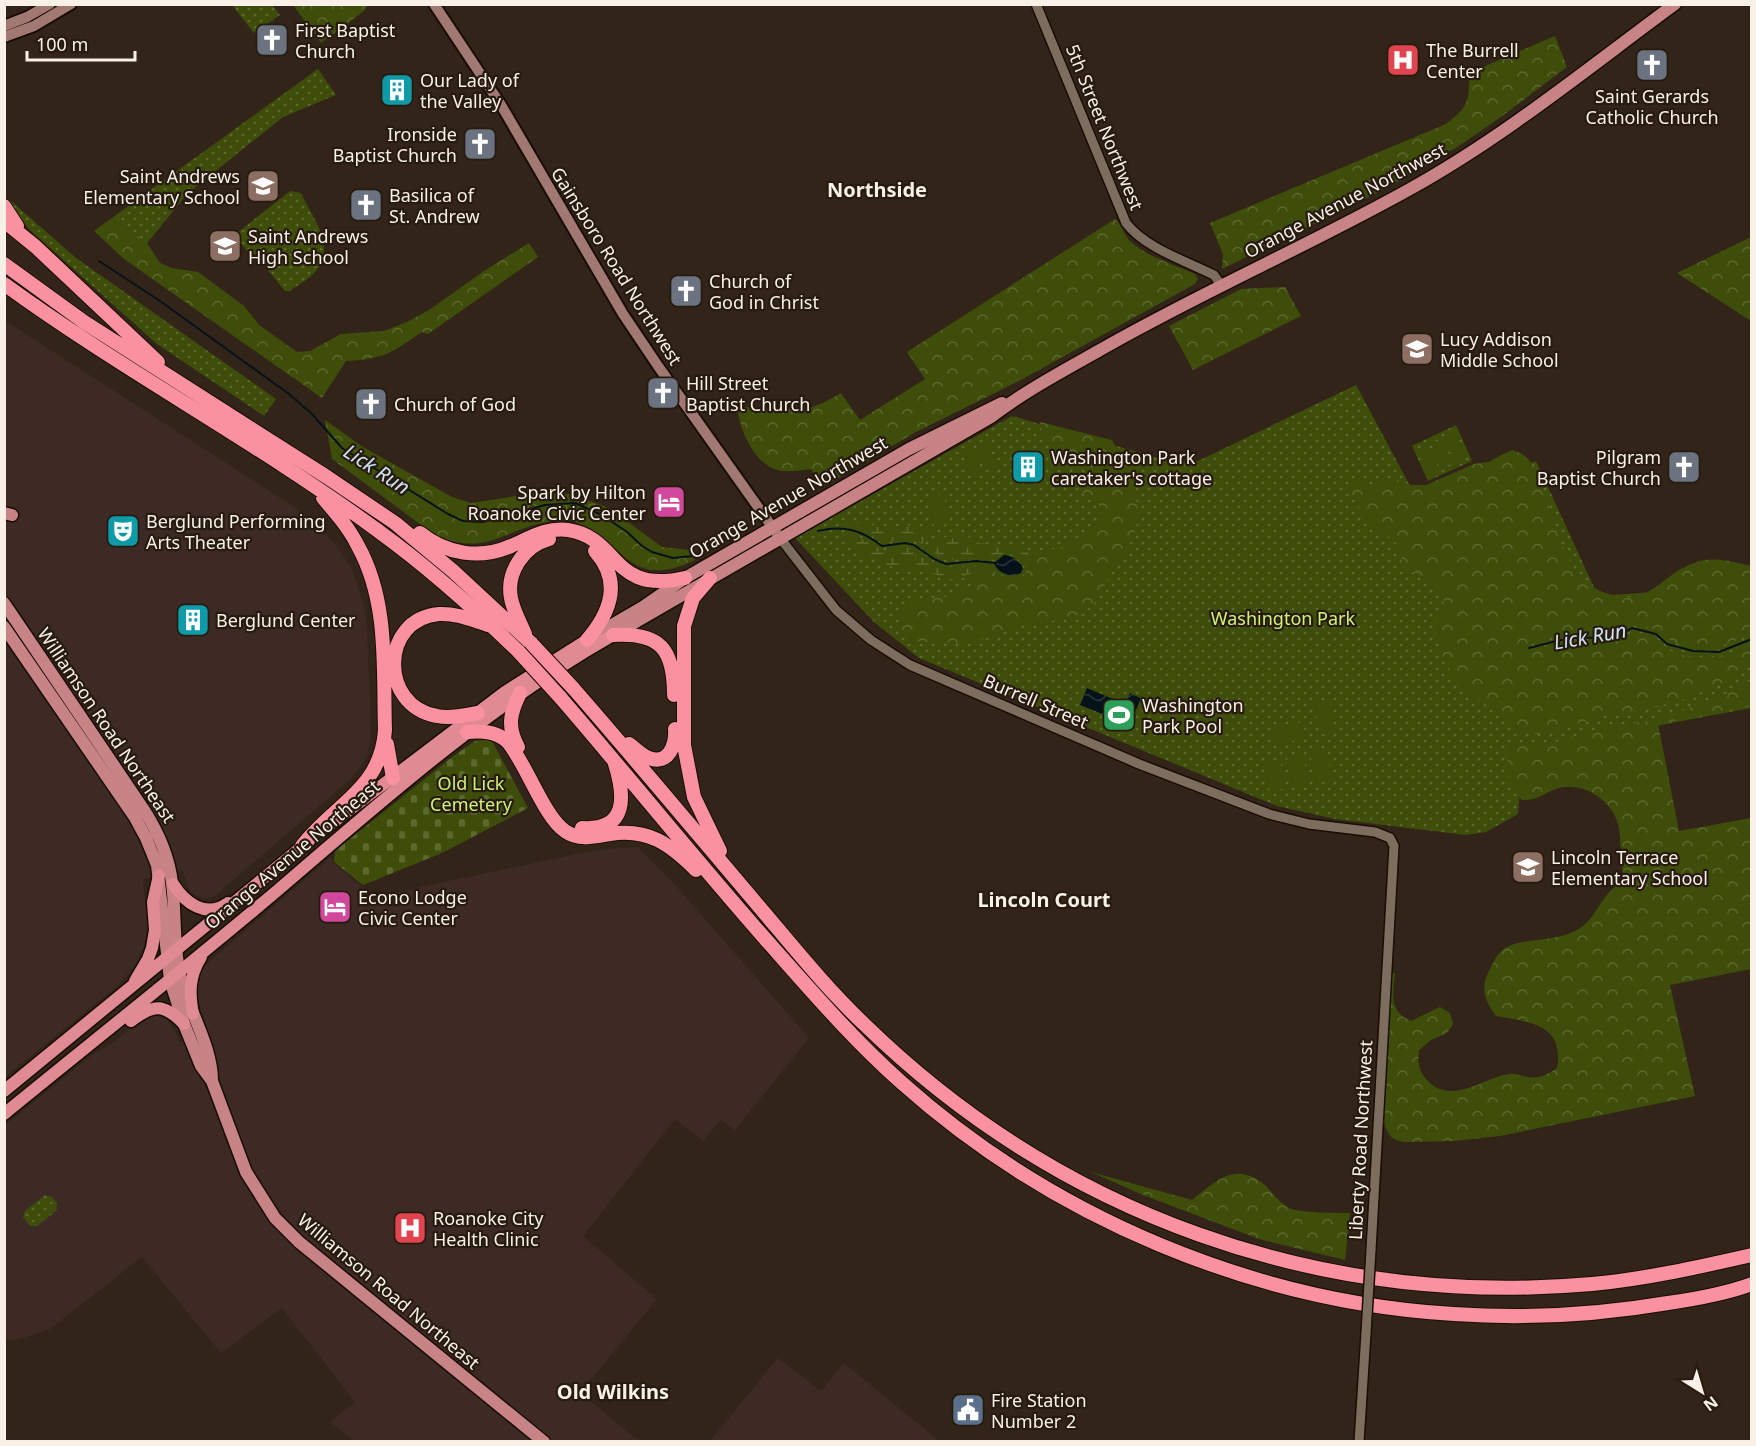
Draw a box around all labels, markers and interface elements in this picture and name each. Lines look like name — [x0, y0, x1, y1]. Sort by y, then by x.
place label: First Baptist Church — [295, 18, 396, 63]
church icon: First Baptist Church — [254, 22, 290, 58]
scale bar — [27, 24, 135, 62]
text: 100 m — [36, 32, 88, 56]
place label: The Burrell Center — [1426, 38, 1519, 83]
street label: 5th Street Northwest — [1061, 41, 1149, 214]
hospital icon: The Burrell Center — [1385, 42, 1421, 78]
church icon: Saint Gerards Catholic Church — [1634, 47, 1670, 83]
place label: Our Lady of the Valley — [420, 68, 520, 113]
building icon: Our Lady of the Valley — [379, 72, 415, 108]
place label: Saint Gerards Catholic Church — [1585, 84, 1719, 129]
place label: Ironside Baptist Church — [333, 122, 457, 167]
church icon: Ironside Baptist Church — [462, 126, 498, 162]
street label: Orange Avenue Northwest — [1240, 136, 1450, 263]
street label: Gainsboro Road Northwest — [546, 162, 688, 370]
place label: Saint Andrews Elementary School — [83, 164, 240, 209]
school or university icon: Saint Andrews Elementary School — [245, 168, 281, 204]
district label: Northside — [827, 176, 927, 203]
place label: Basilica of St. Andrew — [389, 183, 480, 228]
church icon: Basilica of St. Andrew — [348, 187, 384, 223]
place label: Saint Andrews High School — [248, 224, 368, 269]
school or university icon: Saint Andrews High School — [207, 228, 243, 264]
place label: Church of God in Christ — [709, 269, 819, 314]
church icon: Church of God in Christ — [668, 273, 704, 309]
place label: Lucy Addison Middle School — [1440, 327, 1559, 372]
school or university icon: Lucy Addison Middle School — [1399, 331, 1435, 367]
place label: Hill Street Baptist Church — [686, 371, 810, 416]
church icon: Hill Street Baptist Church — [645, 375, 681, 411]
church icon: Church of God — [353, 386, 389, 422]
place label: Church of God — [394, 392, 516, 416]
street label: Orange Avenue Northwest — [684, 430, 892, 564]
water label: Lick Run — [339, 438, 415, 500]
place label: Washington Park caretaker's cottage — [1051, 445, 1212, 490]
place label: Pilgram Baptist Church — [1537, 445, 1661, 490]
building icon: Washington Park caretaker's cottage — [1010, 449, 1046, 485]
church icon: Pilgram Baptist Church — [1666, 449, 1702, 485]
place label: Spark by Hilton Roanoke Civic Center — [467, 480, 647, 525]
hotel icon: Spark by Hilton Roanoke Civic Center — [651, 484, 687, 520]
place label: Berglund Performing Arts Theater — [146, 509, 325, 554]
theatre icon: Berglund Performing Arts Theater — [105, 513, 141, 549]
building icon: Berglund Center — [175, 602, 211, 638]
park label: Washington Park — [1211, 606, 1356, 630]
place label: Berglund Center — [216, 608, 356, 632]
water label: Lick Run — [1551, 616, 1629, 656]
street label: Williamson Road Northeast — [33, 623, 182, 828]
street label: Burrell Street — [980, 668, 1093, 734]
place label: Washington Park Pool — [1142, 693, 1244, 738]
sports icon: Washington Park Pool — [1101, 697, 1137, 733]
park label: Old Lick Cemetery — [430, 771, 513, 816]
street label: Orange Avenue Northeast — [200, 773, 385, 934]
place label: Lincoln Terrace Elementary School — [1551, 845, 1708, 890]
school or university icon: Lincoln Terrace Elementary School — [1510, 849, 1546, 885]
place label: Econo Lodge Civic Center — [358, 885, 467, 930]
district label: Lincoln Court — [977, 886, 1111, 913]
hotel icon: Econo Lodge Civic Center — [317, 889, 353, 925]
street label: Liberty Road Northwest — [1343, 1039, 1377, 1241]
place label: Roanoke City Health Clinic — [433, 1206, 544, 1251]
street label: Williamson Road Northeast — [293, 1208, 485, 1375]
hospital icon: Roanoke City Health Clinic — [392, 1210, 428, 1246]
north arrow — [1672, 1362, 1732, 1422]
district label: Old Wilkins — [557, 1378, 669, 1405]
place label: Fire Station Number 2 — [991, 1388, 1087, 1433]
text: N — [1699, 1391, 1723, 1417]
public building icon: Fire Station Number 2 — [950, 1392, 986, 1428]

